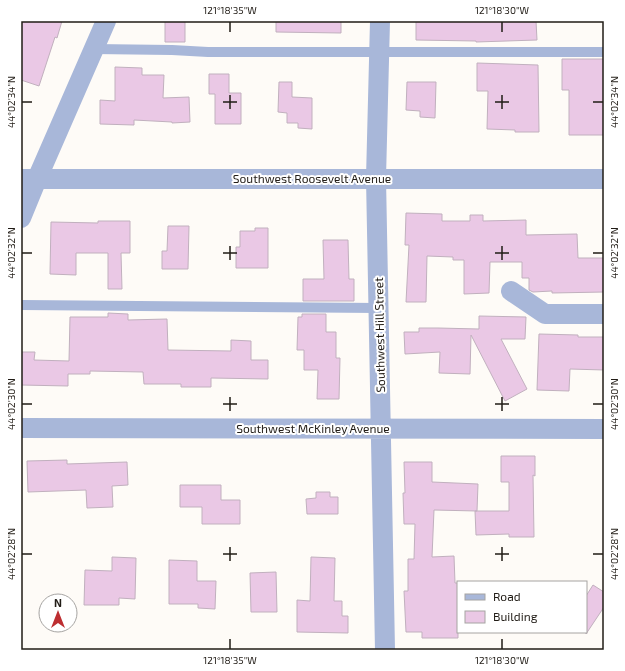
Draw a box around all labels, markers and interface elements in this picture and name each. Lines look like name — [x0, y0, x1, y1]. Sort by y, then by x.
text: 121°18'35"W — [203, 4, 257, 16]
text: 121°18'30"W — [475, 4, 529, 16]
text: 44°02'34"N — [5, 76, 17, 128]
text: 44°02'34"N — [608, 76, 620, 128]
street label: Southwest Roosevelt Avenue — [233, 171, 391, 185]
text: 44°02'32"N — [5, 227, 17, 279]
text: 44°02'32"N — [608, 227, 620, 279]
street label: Southwest Hill Street — [371, 277, 387, 393]
text: 44°02'30"N — [5, 378, 17, 430]
text: 44°02'30"N — [608, 378, 620, 430]
street label: Southwest McKinley Avenue — [236, 421, 390, 435]
text: 44°02'28"N — [5, 528, 17, 580]
text: 44°02'28"N — [608, 528, 620, 580]
legend — [457, 581, 587, 633]
text: Road — [493, 589, 521, 603]
north arrow — [38, 593, 78, 633]
text: N — [54, 596, 62, 609]
text: Building — [493, 609, 538, 623]
text: 121°18'35"W — [203, 654, 257, 666]
text: 121°18'30"W — [475, 654, 529, 666]

